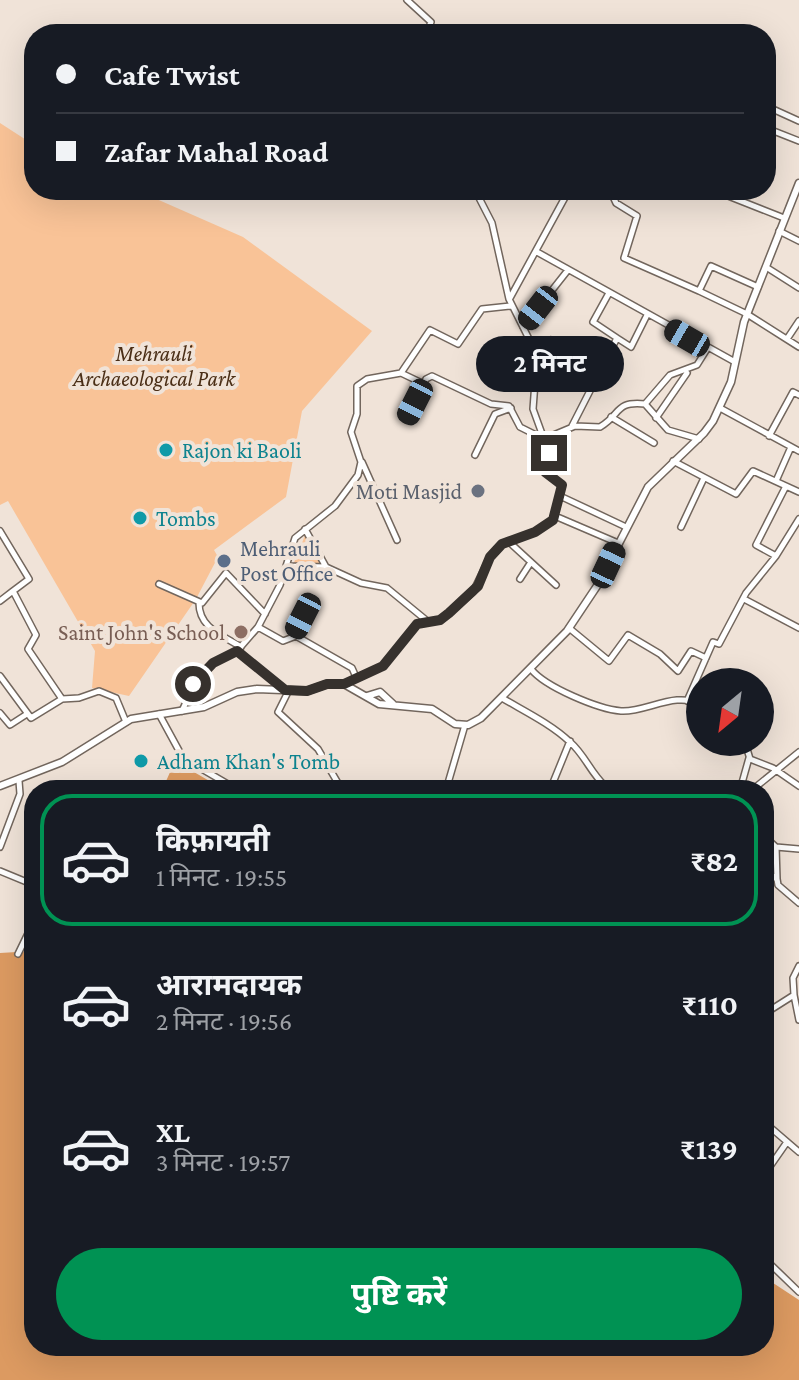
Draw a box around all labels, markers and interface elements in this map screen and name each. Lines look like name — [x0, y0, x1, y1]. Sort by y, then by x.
text: Cafe Twist — [104, 58, 240, 91]
text: Zafar Mahal Road — [104, 135, 328, 168]
car — [514, 282, 562, 334]
car — [660, 316, 714, 360]
callout: 2 मिनट — [475, 337, 623, 393]
park label: Mehrauli Archaeological Park — [72, 341, 236, 391]
text: 2 मिनट — [514, 349, 586, 378]
car — [393, 375, 437, 429]
route end — [531, 435, 567, 471]
place label: Rajon ki Baoli — [182, 438, 302, 463]
marker: Rajon ki Baoli — [157, 441, 175, 459]
place label: Moti Masjid — [356, 479, 462, 504]
marker: Moti Masjid — [469, 482, 487, 500]
place label: Tombs — [156, 506, 216, 531]
marker: Tombs — [131, 509, 149, 527]
place label: Mehrauli Post Office — [240, 536, 333, 586]
car — [587, 538, 629, 592]
marker: Mehrauli Post Office — [215, 552, 233, 570]
car — [281, 589, 325, 643]
place label: Saint John's School — [58, 620, 225, 645]
marker: Saint John's School — [232, 623, 250, 641]
route start — [175, 666, 211, 702]
north arrow — [686, 668, 774, 756]
map controls — [686, 668, 774, 756]
place label: Adham Khan's Tomb — [157, 749, 340, 774]
marker: Adham Khan's Tomb — [132, 752, 150, 770]
icon: car — [60, 824, 132, 896]
text: किफ़ायती — [156, 824, 270, 857]
text: ₹82 — [690, 844, 738, 877]
text: 1 मिनट · 19:55 — [156, 863, 287, 892]
icon: car — [60, 968, 132, 1040]
text: आरामदायक — [156, 968, 302, 1001]
text: ₹110 — [682, 988, 738, 1021]
text: 2 मिनट · 19:56 — [156, 1007, 292, 1036]
icon: car — [60, 1112, 132, 1184]
text: XL — [156, 1115, 190, 1148]
text: ₹139 — [680, 1132, 738, 1165]
text: 3 मिनट · 19:57 — [156, 1148, 290, 1177]
button: पुष्टि करें — [56, 1248, 742, 1340]

